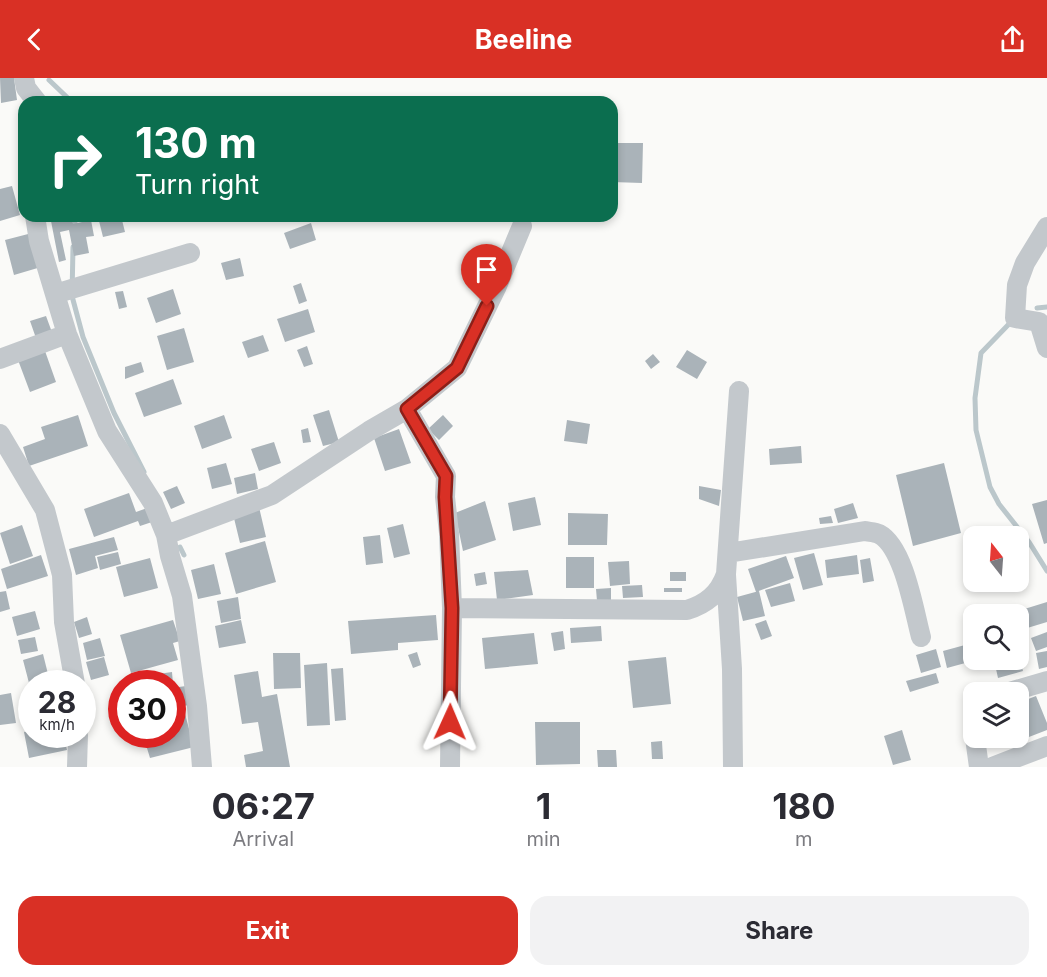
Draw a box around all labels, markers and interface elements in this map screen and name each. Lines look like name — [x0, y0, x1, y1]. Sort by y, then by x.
icon: back — [18, 23, 51, 56]
text: Beeline — [475, 23, 572, 56]
icon: share — [996, 23, 1029, 56]
text: 130 m — [135, 117, 257, 168]
icon: right — [36, 120, 114, 198]
text: Turn right — [135, 168, 259, 201]
pin — [461, 244, 512, 306]
icon: arrive — [470, 253, 503, 286]
north arrow — [963, 526, 1029, 592]
map controls — [963, 526, 1029, 748]
button: search — [963, 604, 1029, 670]
speed limit sign: 30 — [108, 670, 186, 748]
button: layers — [963, 682, 1029, 748]
text: 28 — [38, 684, 76, 720]
position arrow — [418, 690, 482, 754]
text: km/h — [39, 715, 75, 734]
text: 06:27 — [212, 784, 315, 828]
text: 1 — [536, 784, 551, 828]
text: 180 — [772, 784, 835, 828]
text: Arrival — [232, 827, 294, 851]
text: min — [526, 827, 561, 851]
text: m — [795, 827, 813, 851]
button: Exit — [18, 896, 518, 965]
button: Share — [530, 896, 1029, 965]

